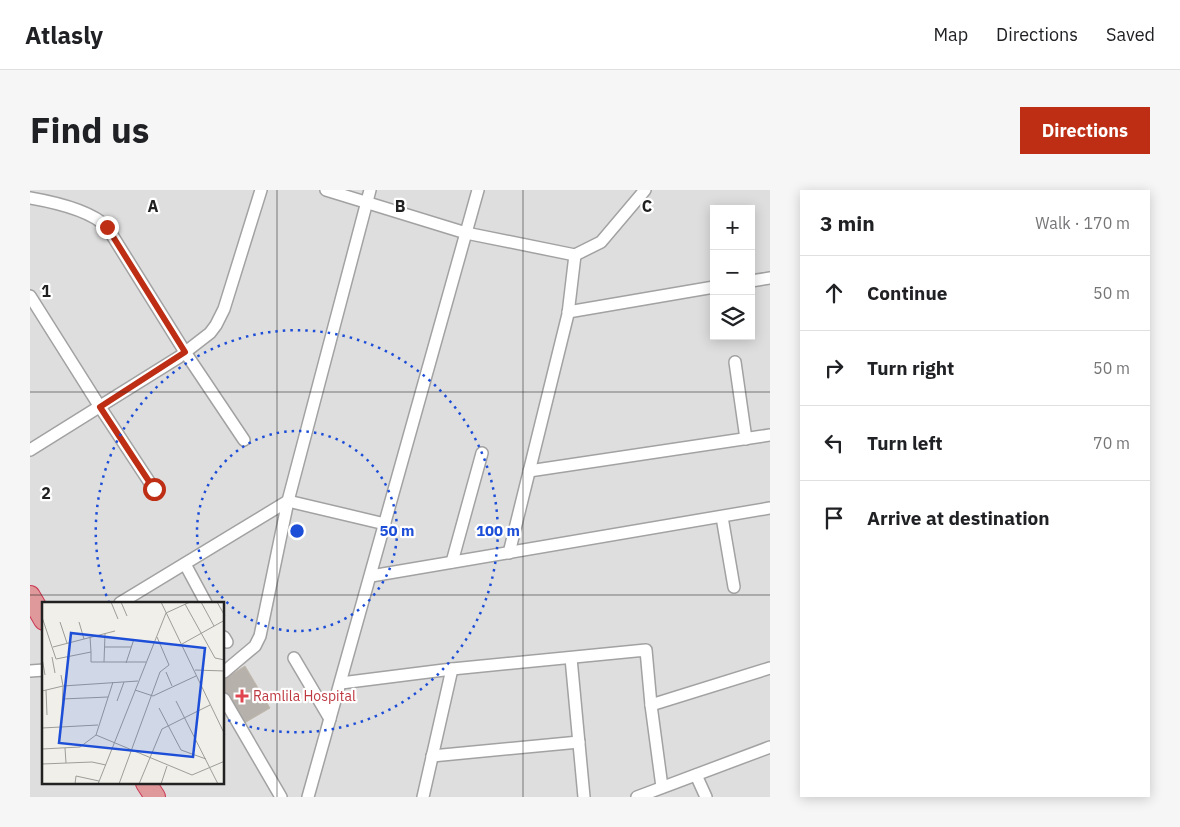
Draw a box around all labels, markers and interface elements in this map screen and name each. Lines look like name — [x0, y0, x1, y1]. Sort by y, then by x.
text: Atlasly — [25, 19, 103, 51]
text: Map — [933, 23, 968, 46]
text: Directions — [996, 23, 1078, 46]
text: Saved — [1106, 23, 1155, 46]
text: Find us — [30, 107, 149, 153]
button: Directions — [1020, 107, 1150, 154]
text: A — [148, 196, 159, 216]
text: B — [395, 196, 406, 216]
text: C — [642, 196, 652, 216]
map controls — [710, 205, 755, 340]
button: + — [710, 205, 755, 250]
text: 3 min — [820, 209, 875, 237]
text: Walk · 170 m — [1035, 213, 1130, 233]
route end — [96, 216, 119, 239]
button: − — [710, 250, 755, 295]
icon: ahead — [820, 279, 848, 307]
text: 1 — [41, 281, 51, 301]
text: Continue — [867, 281, 947, 305]
text: 50 m — [1093, 283, 1130, 303]
button: layers — [710, 295, 755, 340]
icon: right — [820, 354, 848, 382]
text: Turn right — [867, 356, 954, 380]
text: 50 m — [1093, 358, 1130, 378]
icon: left — [820, 429, 848, 457]
text: Turn left — [867, 431, 943, 455]
text: 70 m — [1093, 433, 1130, 453]
route start — [143, 478, 166, 501]
text: 2 — [41, 483, 51, 503]
icon: arrive — [820, 504, 848, 532]
text: Arrive at destination — [867, 506, 1050, 530]
text: 50 m — [380, 521, 414, 540]
text: 100 m — [476, 521, 520, 540]
centre of rings — [288, 522, 306, 540]
inset map — [42, 602, 225, 784]
place label: Ramlila Hospital — [253, 687, 356, 705]
marker: Ramlila Hospital — [235, 689, 249, 703]

